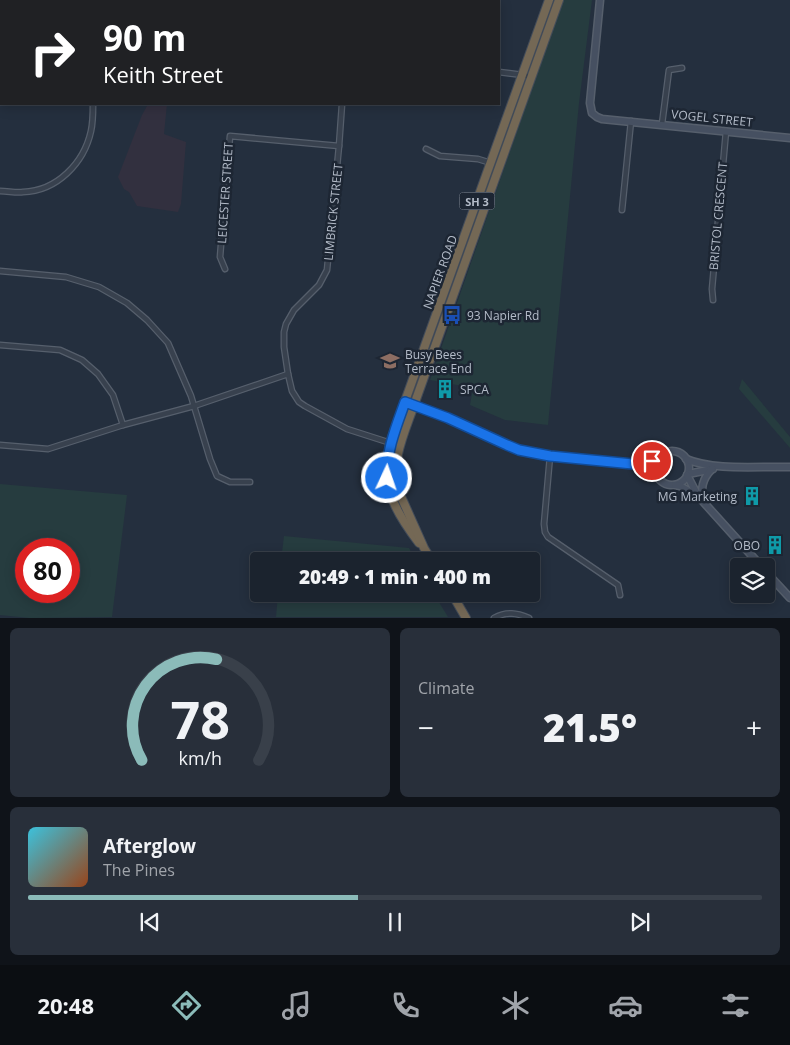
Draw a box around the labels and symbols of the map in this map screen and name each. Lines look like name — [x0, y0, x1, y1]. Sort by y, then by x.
street label: VOGEL STREET — [670, 105, 754, 131]
street label: LEICESTER STREET — [213, 141, 237, 244]
street label: BRISTOL CRESCENT — [705, 161, 731, 271]
street label: LIMBRICK STREET — [319, 162, 347, 261]
road number: SH 3 — [460, 192, 494, 210]
street label: NAPIER ROAD — [419, 233, 461, 311]
bus stop icon: 93 Napier Rd — [441, 304, 463, 326]
place label: 93 Napier Rd — [467, 307, 539, 324]
place label: Busy Bees Terrace End — [405, 346, 472, 377]
school or university icon: Busy Bees Terrace End — [379, 350, 401, 372]
building icon: SPCA — [434, 378, 456, 400]
place label: SPCA — [460, 381, 489, 398]
pin — [631, 440, 673, 482]
position arrow — [360, 451, 412, 503]
building icon: MG Marketing — [741, 485, 763, 507]
place label: MG Marketing — [658, 488, 737, 505]
building icon: OBO — [764, 534, 786, 556]
place label: OBO — [734, 537, 760, 554]
speed limit sign: 80 — [15, 538, 80, 603]

